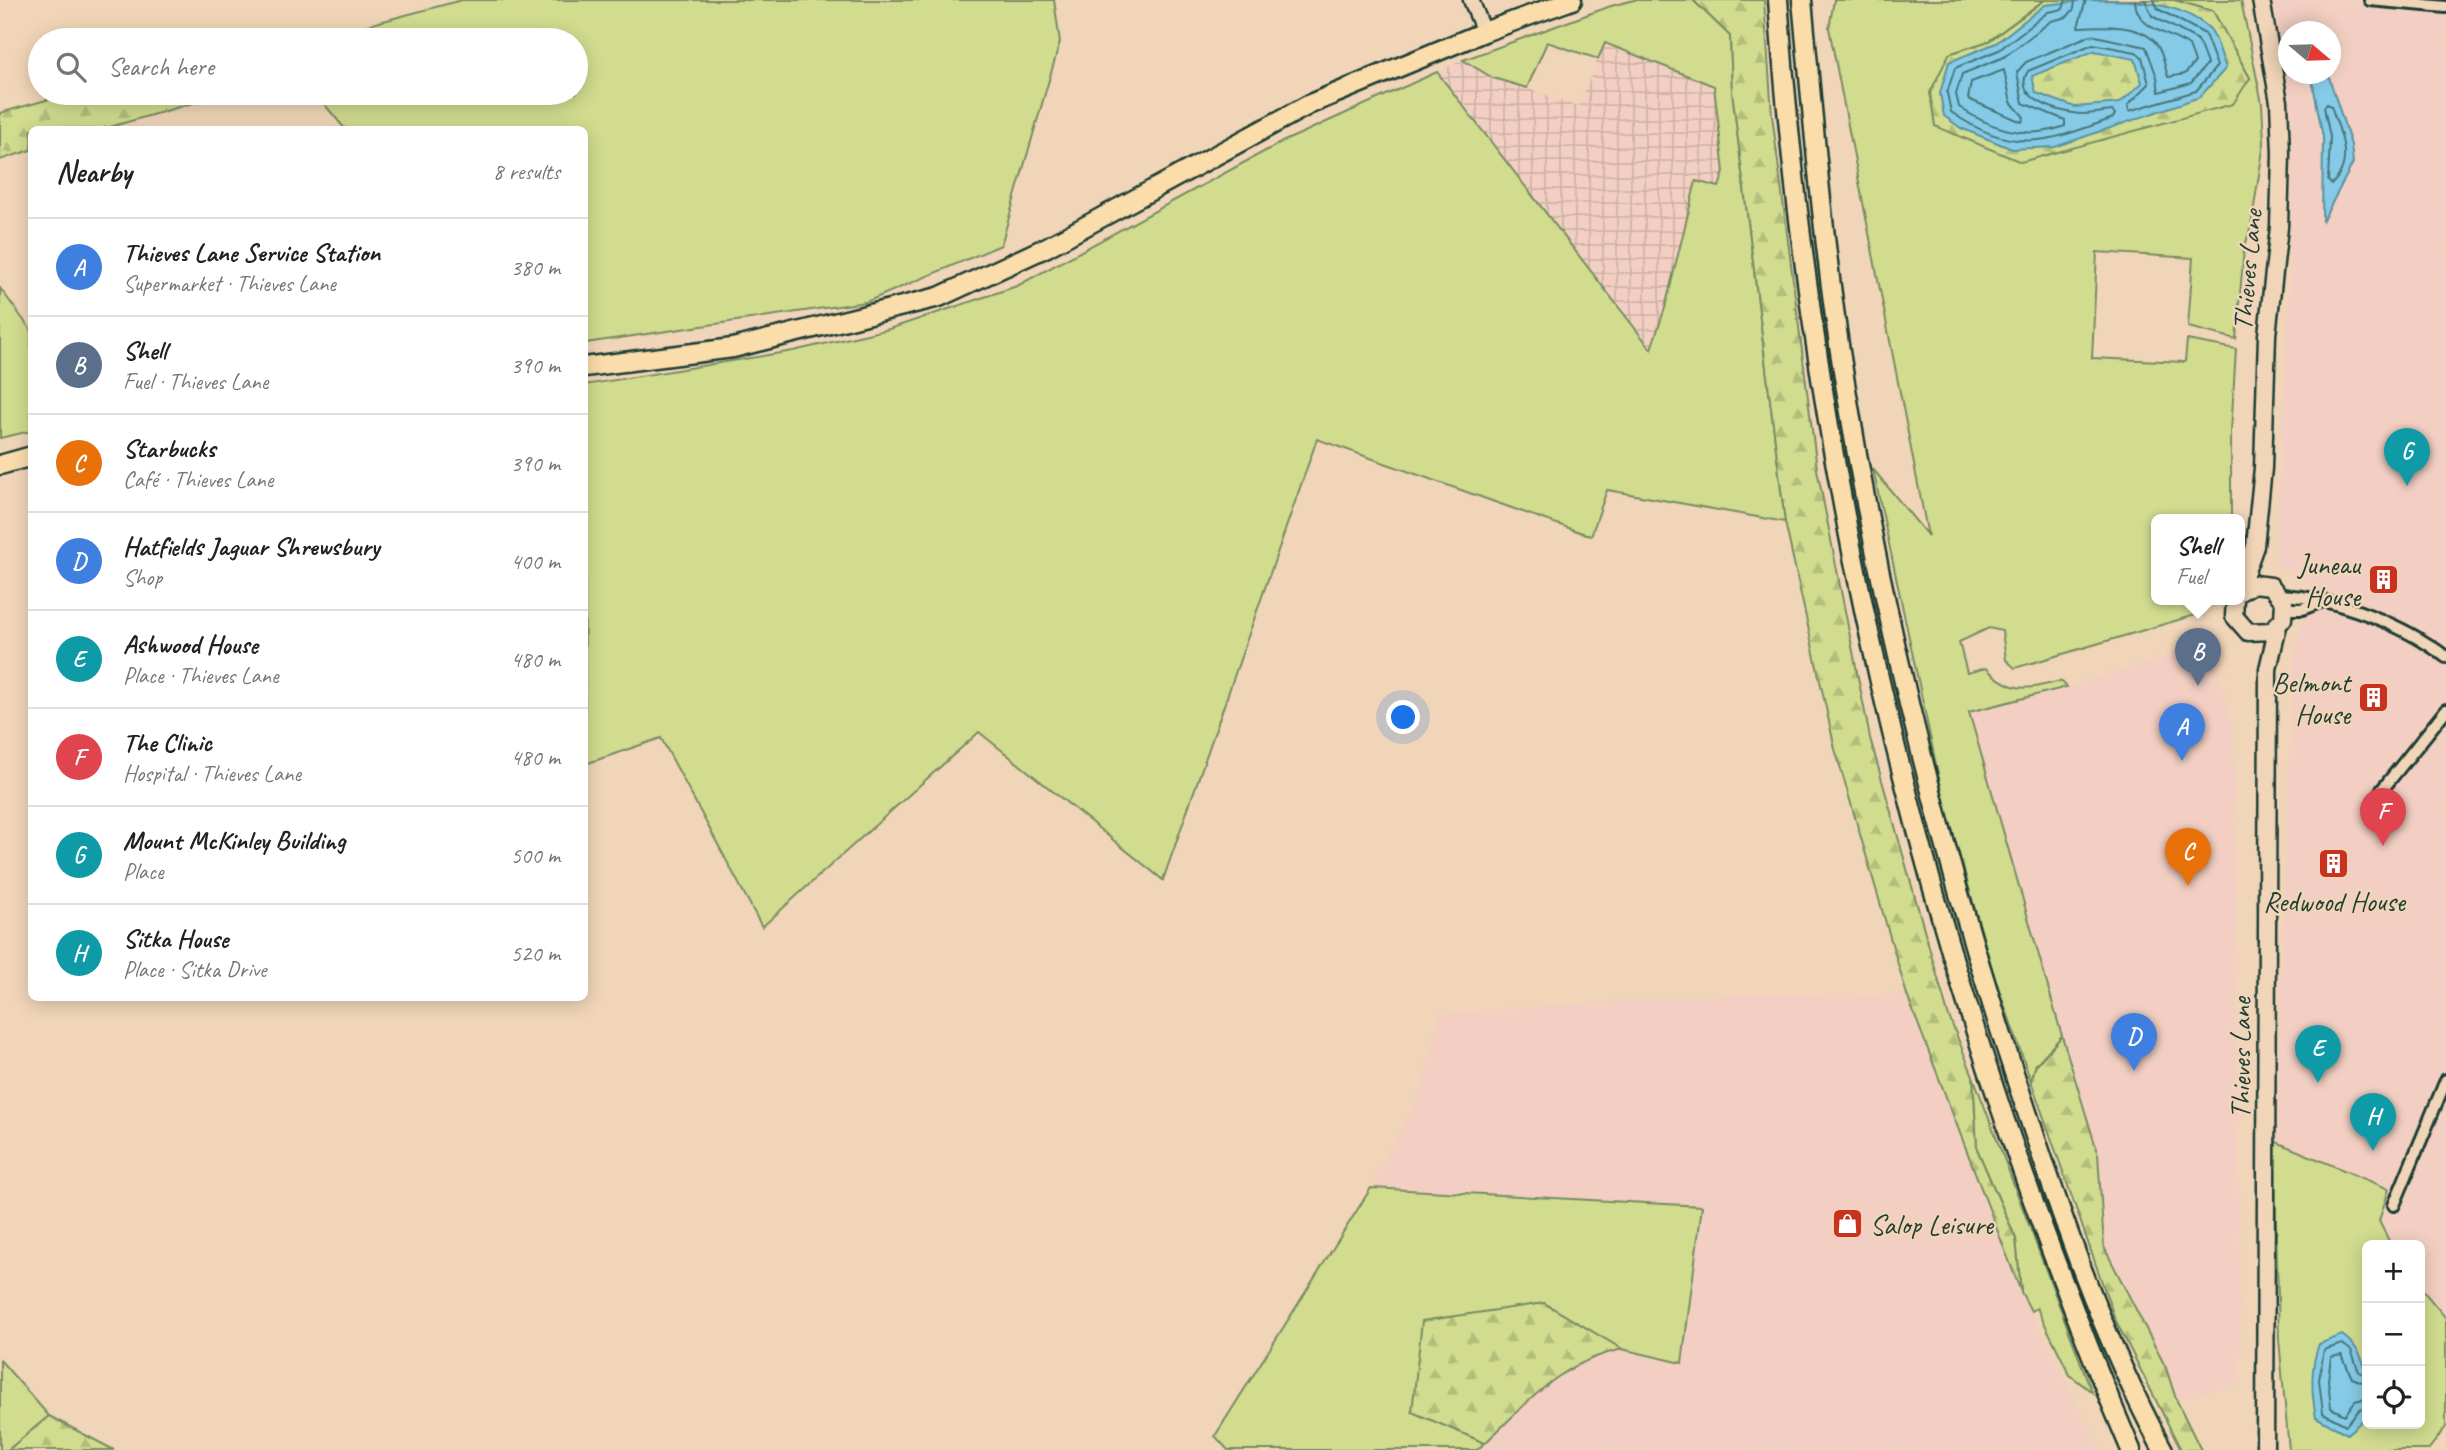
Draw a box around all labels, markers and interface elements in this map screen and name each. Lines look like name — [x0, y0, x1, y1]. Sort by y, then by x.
north arrow — [2278, 21, 2341, 84]
search box — [28, 28, 588, 105]
icon: search — [52, 48, 90, 86]
text: Search here — [108, 50, 214, 83]
text: Nearby — [56, 153, 132, 191]
text: 8 results — [493, 157, 560, 186]
street label: Thieves Lane — [2224, 206, 2270, 332]
text: Thieves Lane Service Station — [123, 236, 380, 269]
text: A — [73, 253, 85, 282]
text: 380 m — [511, 253, 560, 282]
text: Supermarket · Thieves Lane — [123, 269, 336, 298]
text: Shell — [123, 334, 167, 367]
text: B — [73, 351, 85, 380]
text: 390 m — [511, 351, 560, 380]
text: Fuel · Thieves Lane — [123, 367, 268, 396]
pin: G — [2384, 428, 2430, 486]
text: Starbucks — [123, 432, 215, 465]
text: C — [74, 449, 84, 478]
text: 390 m — [511, 449, 560, 478]
text: Café · Thieves Lane — [123, 465, 273, 494]
popup — [2151, 514, 2245, 605]
text: Shell — [2176, 529, 2220, 562]
text: Hatfields Jaguar Shrewsbury — [123, 530, 379, 563]
text: D — [72, 547, 86, 576]
text: 400 m — [511, 547, 560, 576]
place label: Juneau House — [2296, 547, 2362, 614]
text: Fuel — [2176, 562, 2206, 591]
text: Shop — [123, 563, 162, 592]
building icon: Juneau House — [2366, 563, 2400, 597]
text: Ashwood House — [123, 628, 258, 661]
pin: B — [2175, 628, 2221, 686]
text: E — [73, 645, 85, 674]
text: 480 m — [511, 645, 560, 674]
text: Place · Thieves Lane — [123, 661, 278, 690]
place label: Belmont House — [2272, 665, 2353, 732]
building icon: Belmont House — [2356, 681, 2390, 715]
your location — [1386, 700, 1420, 734]
pin: A — [2159, 703, 2205, 761]
text: The Clinic — [123, 726, 212, 759]
text: F — [74, 743, 84, 772]
text: 480 m — [511, 743, 560, 772]
text: Hospital · Thieves Lane — [123, 759, 301, 788]
pin: F — [2360, 788, 2406, 846]
text: Mount McKinley Building — [123, 824, 345, 857]
pin: C — [2165, 828, 2211, 886]
text: G — [73, 841, 85, 870]
text: 500 m — [511, 841, 560, 870]
building icon: Redwood House — [2317, 847, 2351, 881]
text: Place — [123, 857, 163, 886]
place label: Redwood House — [2263, 884, 2407, 919]
text: Sitka House — [123, 922, 228, 955]
text: H — [72, 939, 86, 968]
text: 520 m — [511, 939, 560, 968]
text: Place · Sitka Drive — [123, 955, 267, 984]
street label: Thieves Lane — [2223, 995, 2258, 1119]
pin: D — [2111, 1013, 2157, 1071]
pin: E — [2295, 1025, 2341, 1083]
pin: H — [2350, 1093, 2396, 1151]
shop icon: Salop Leisure — [1830, 1207, 1864, 1241]
place label: Salop Leisure — [1870, 1207, 1995, 1242]
map controls — [2362, 1240, 2425, 1429]
button: + — [2362, 1240, 2425, 1303]
button: − — [2362, 1303, 2425, 1366]
button: locate — [2362, 1366, 2425, 1429]

